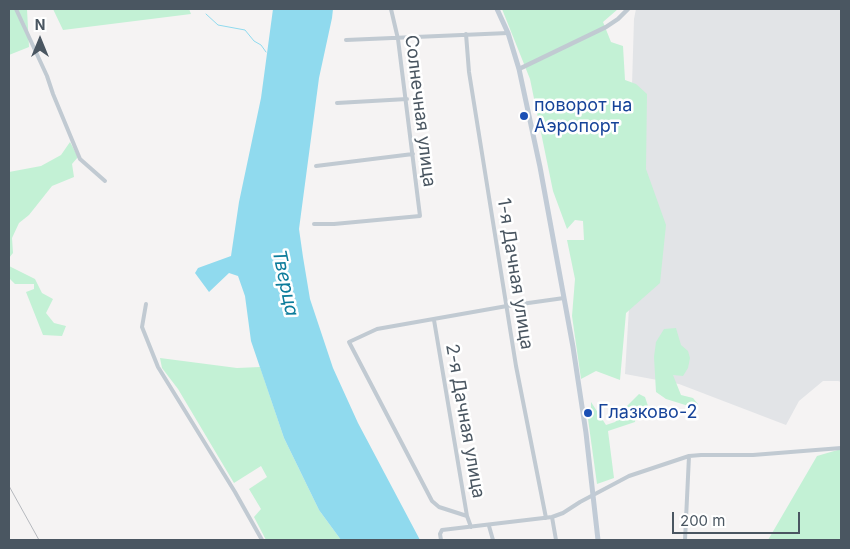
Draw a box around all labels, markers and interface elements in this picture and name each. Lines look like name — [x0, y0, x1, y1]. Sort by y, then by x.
north arrow — [15, 15, 65, 65]
text: N — [35, 16, 45, 33]
street label: Солнечная улица — [400, 34, 440, 188]
place label: поворот на Аэропорт — [534, 95, 632, 138]
marker: поворот на Аэропорт — [518, 110, 530, 122]
street label: 1-я Дачная улица — [492, 197, 538, 351]
water label: Тверца — [267, 248, 303, 318]
street label: 2-я Дачная улица — [441, 342, 489, 500]
place label: Глазково-2 — [598, 402, 698, 424]
marker: Глазково-2 — [582, 407, 594, 419]
scale bar — [675, 502, 802, 534]
text: 200 m — [680, 511, 725, 530]

